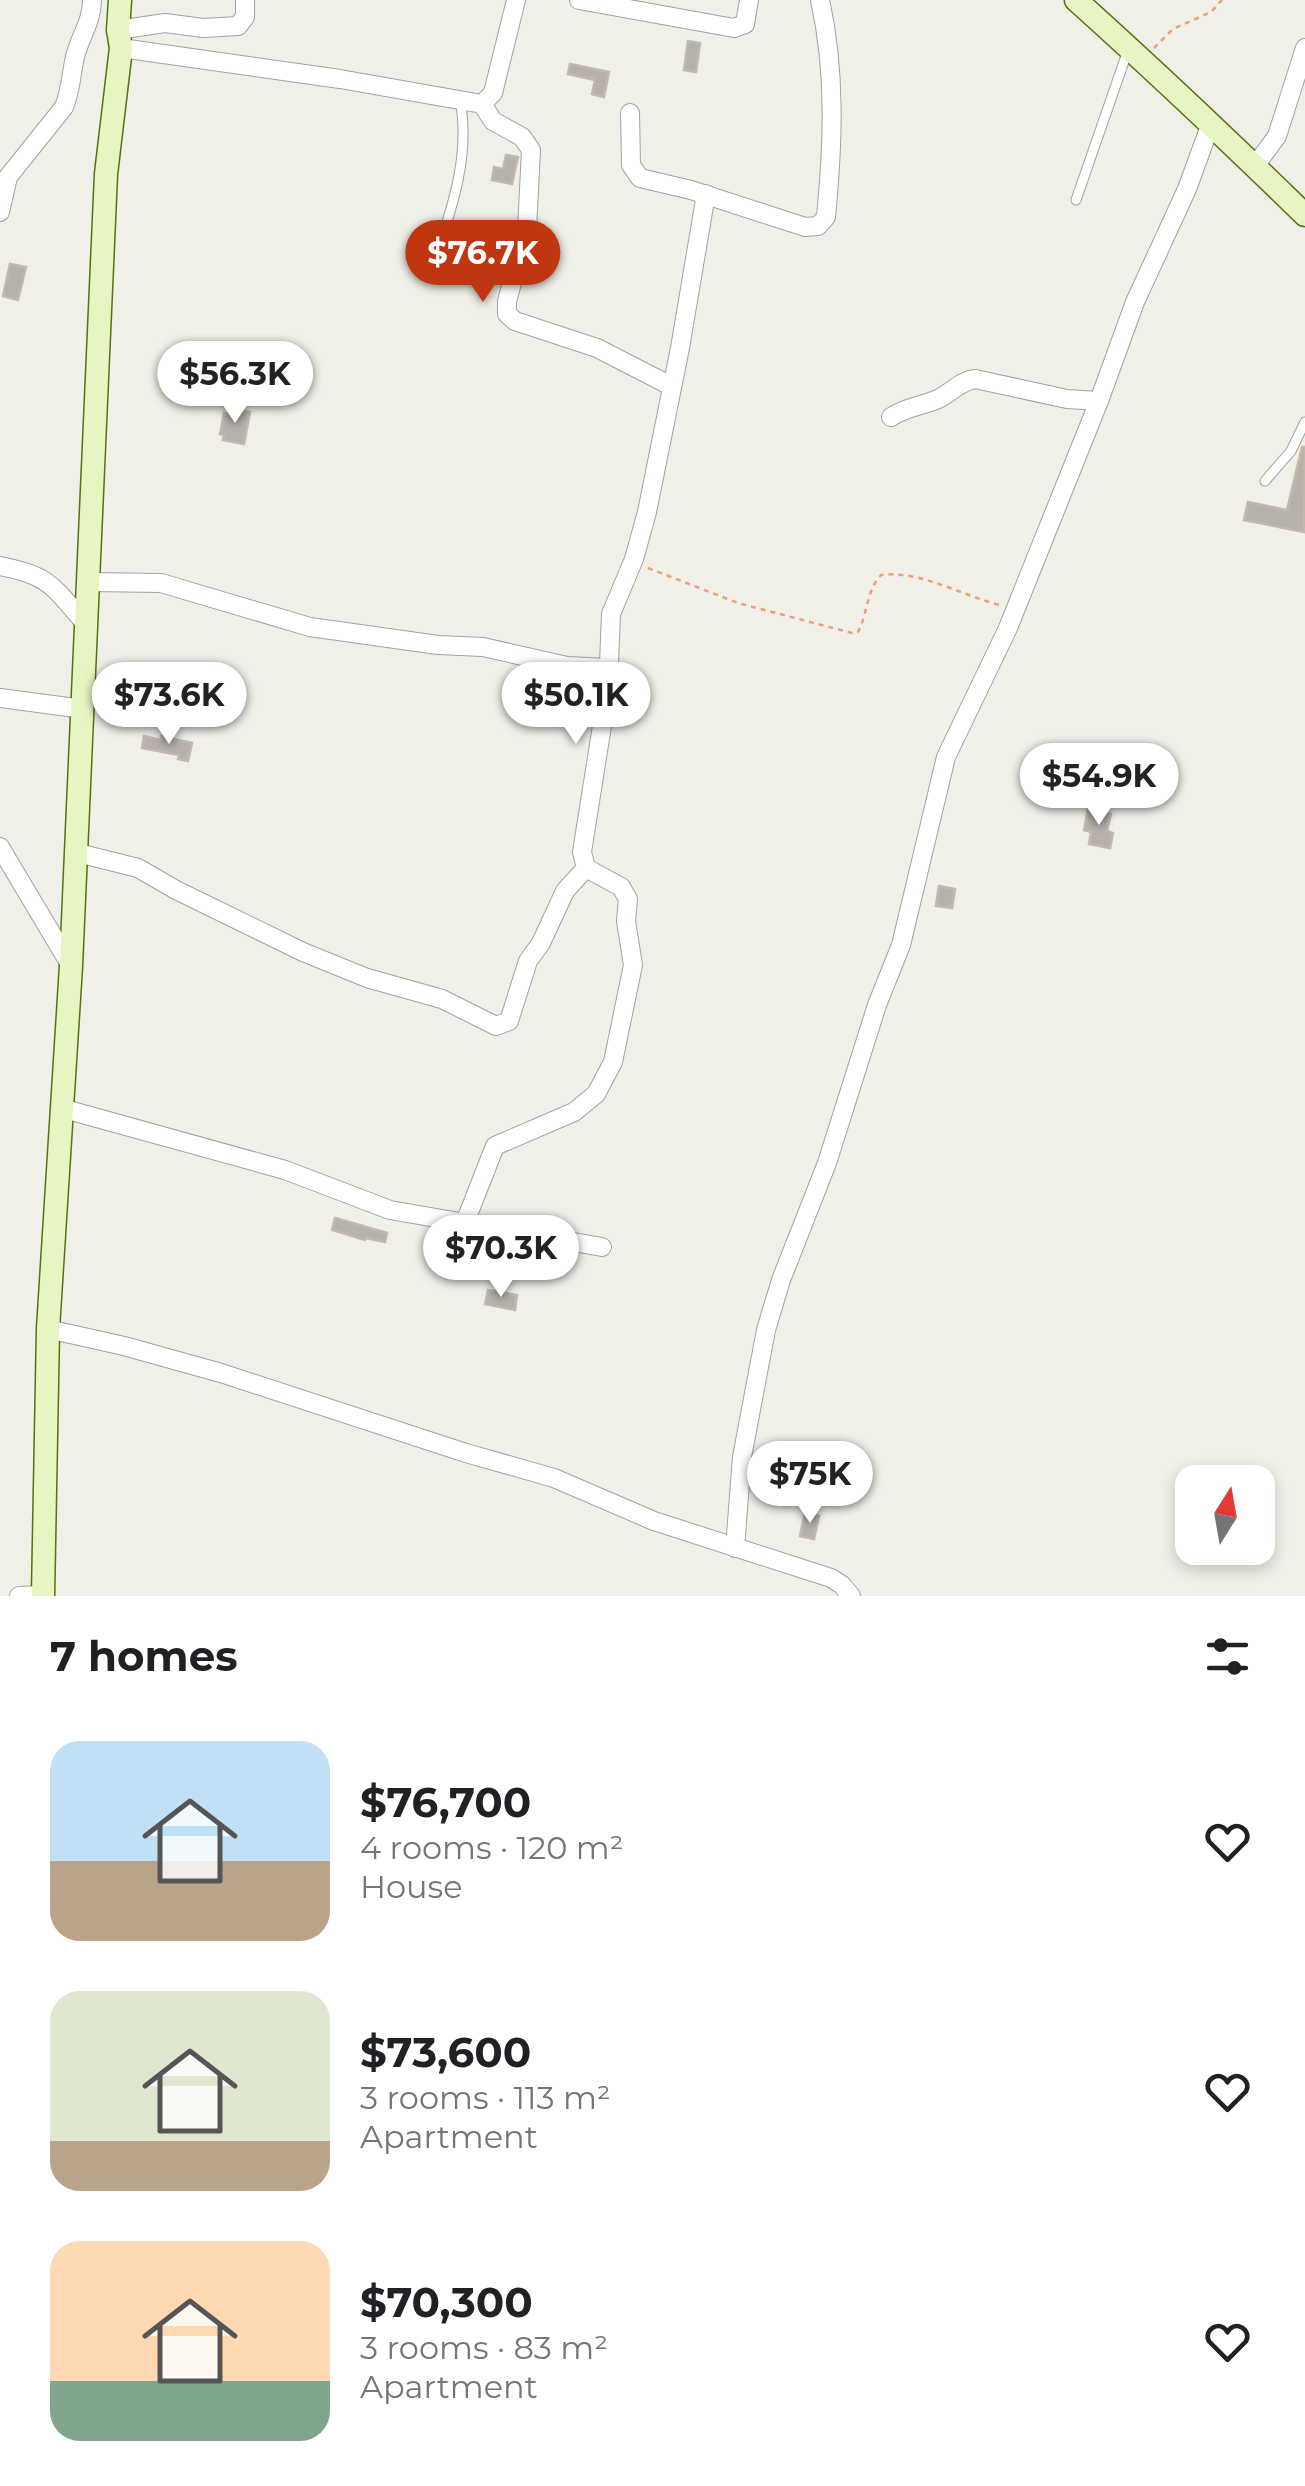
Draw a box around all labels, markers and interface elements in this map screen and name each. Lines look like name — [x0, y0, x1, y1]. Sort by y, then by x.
pin: $76.7K — [402, 220, 564, 305]
text: $76.7K — [427, 233, 539, 272]
pin: $56.3K — [154, 341, 316, 426]
text: $56.3K — [179, 354, 291, 393]
pin: $73.6K — [88, 662, 250, 747]
pin: $50.1K — [495, 662, 657, 747]
text: $73.6K — [114, 675, 224, 714]
text: $50.1K — [524, 675, 628, 714]
pin: $54.9K — [1018, 743, 1180, 828]
text: $54.9K — [1042, 756, 1156, 795]
pin: $70.3K — [420, 1215, 582, 1300]
text: $70.3K — [445, 1228, 557, 1267]
pin: $75K — [751, 1441, 869, 1526]
text: $75K — [769, 1454, 851, 1493]
north arrow — [1175, 1465, 1275, 1565]
map controls — [1175, 1465, 1275, 1565]
icon: filters — [1200, 1629, 1255, 1684]
text: 7 homes — [50, 1630, 238, 1682]
text: $76,700 — [360, 1776, 531, 1828]
icon: home — [130, 1781, 250, 1901]
icon: heart — [1200, 1814, 1255, 1869]
text: 4 rooms · 120 m² — [360, 1828, 623, 1867]
text: House — [360, 1867, 463, 1906]
text: $73,600 — [360, 2026, 531, 2078]
icon: home — [130, 2031, 250, 2151]
icon: heart — [1200, 2064, 1255, 2119]
text: 3 rooms · 113 m² — [360, 2078, 611, 2117]
text: Apartment — [360, 2117, 538, 2156]
text: $70,300 — [360, 2276, 533, 2328]
icon: home — [130, 2281, 250, 2401]
icon: heart — [1200, 2314, 1255, 2369]
text: 3 rooms · 83 m² — [360, 2328, 608, 2367]
text: Apartment — [360, 2367, 538, 2406]

